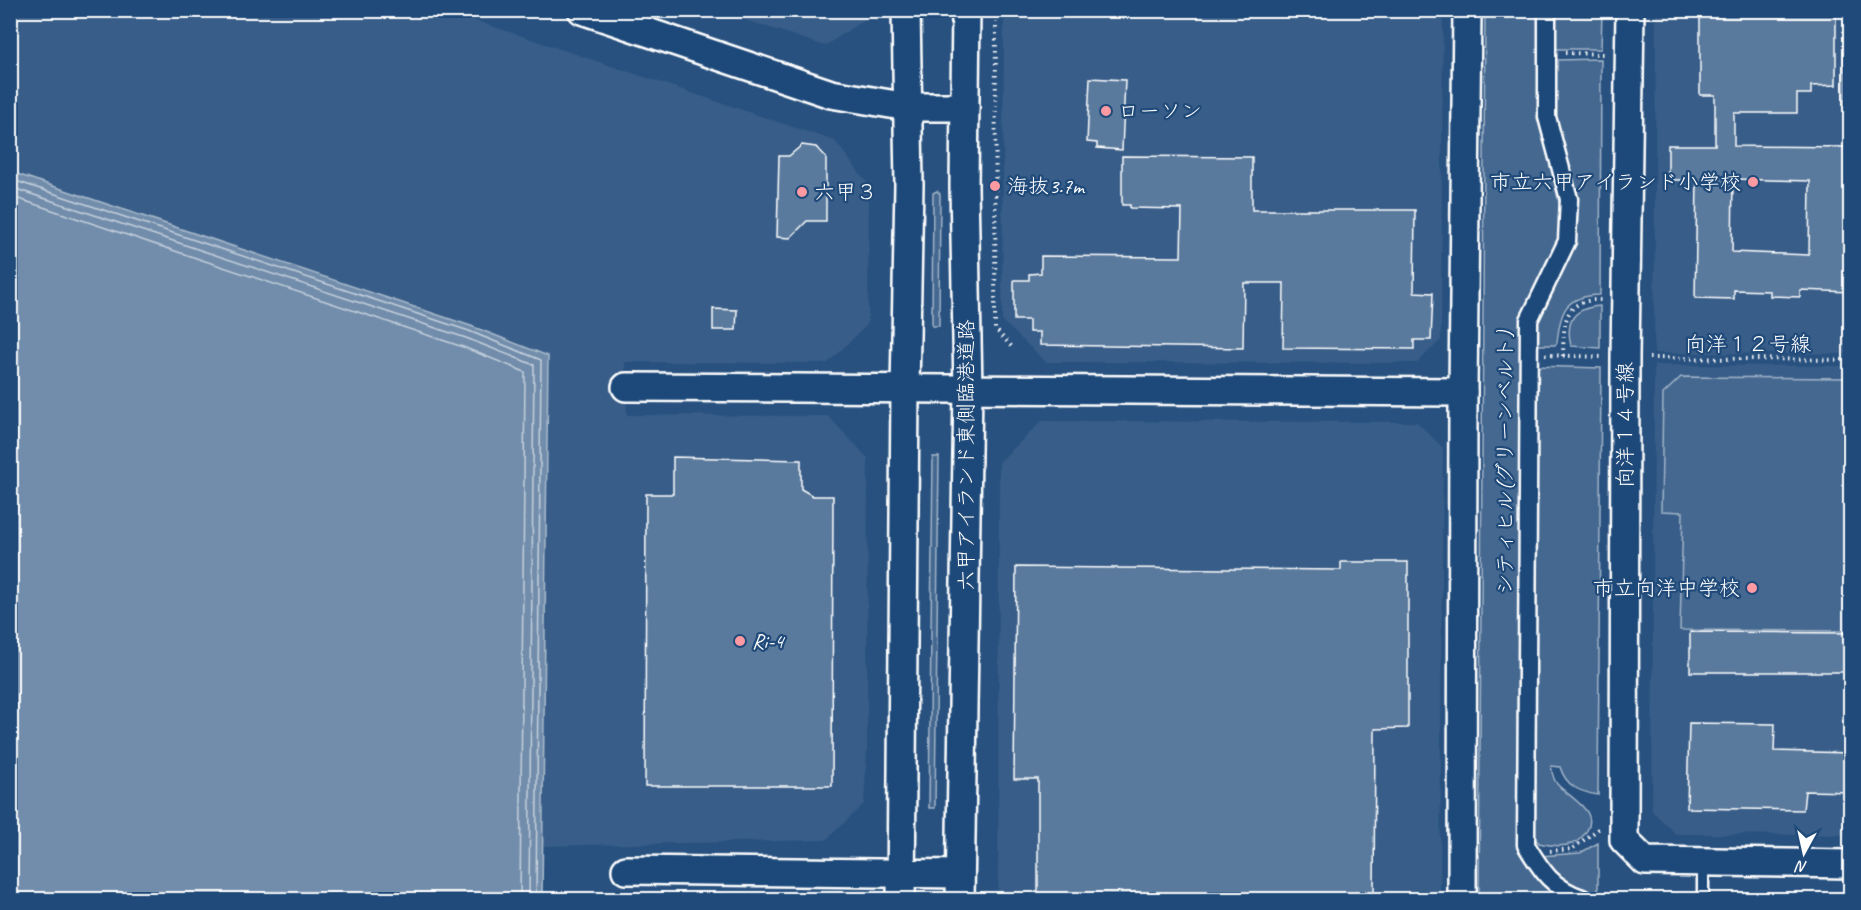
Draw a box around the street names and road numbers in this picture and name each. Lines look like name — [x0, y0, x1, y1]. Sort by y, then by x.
street label: 六甲アイランド東側臨港道路 — [953, 319, 979, 591]
street label: シティヒル(グリーンベルト) — [1492, 330, 1518, 595]
street label: 向洋１２号線 — [1685, 331, 1811, 357]
street label: 向洋１４号線 — [1612, 362, 1638, 488]

